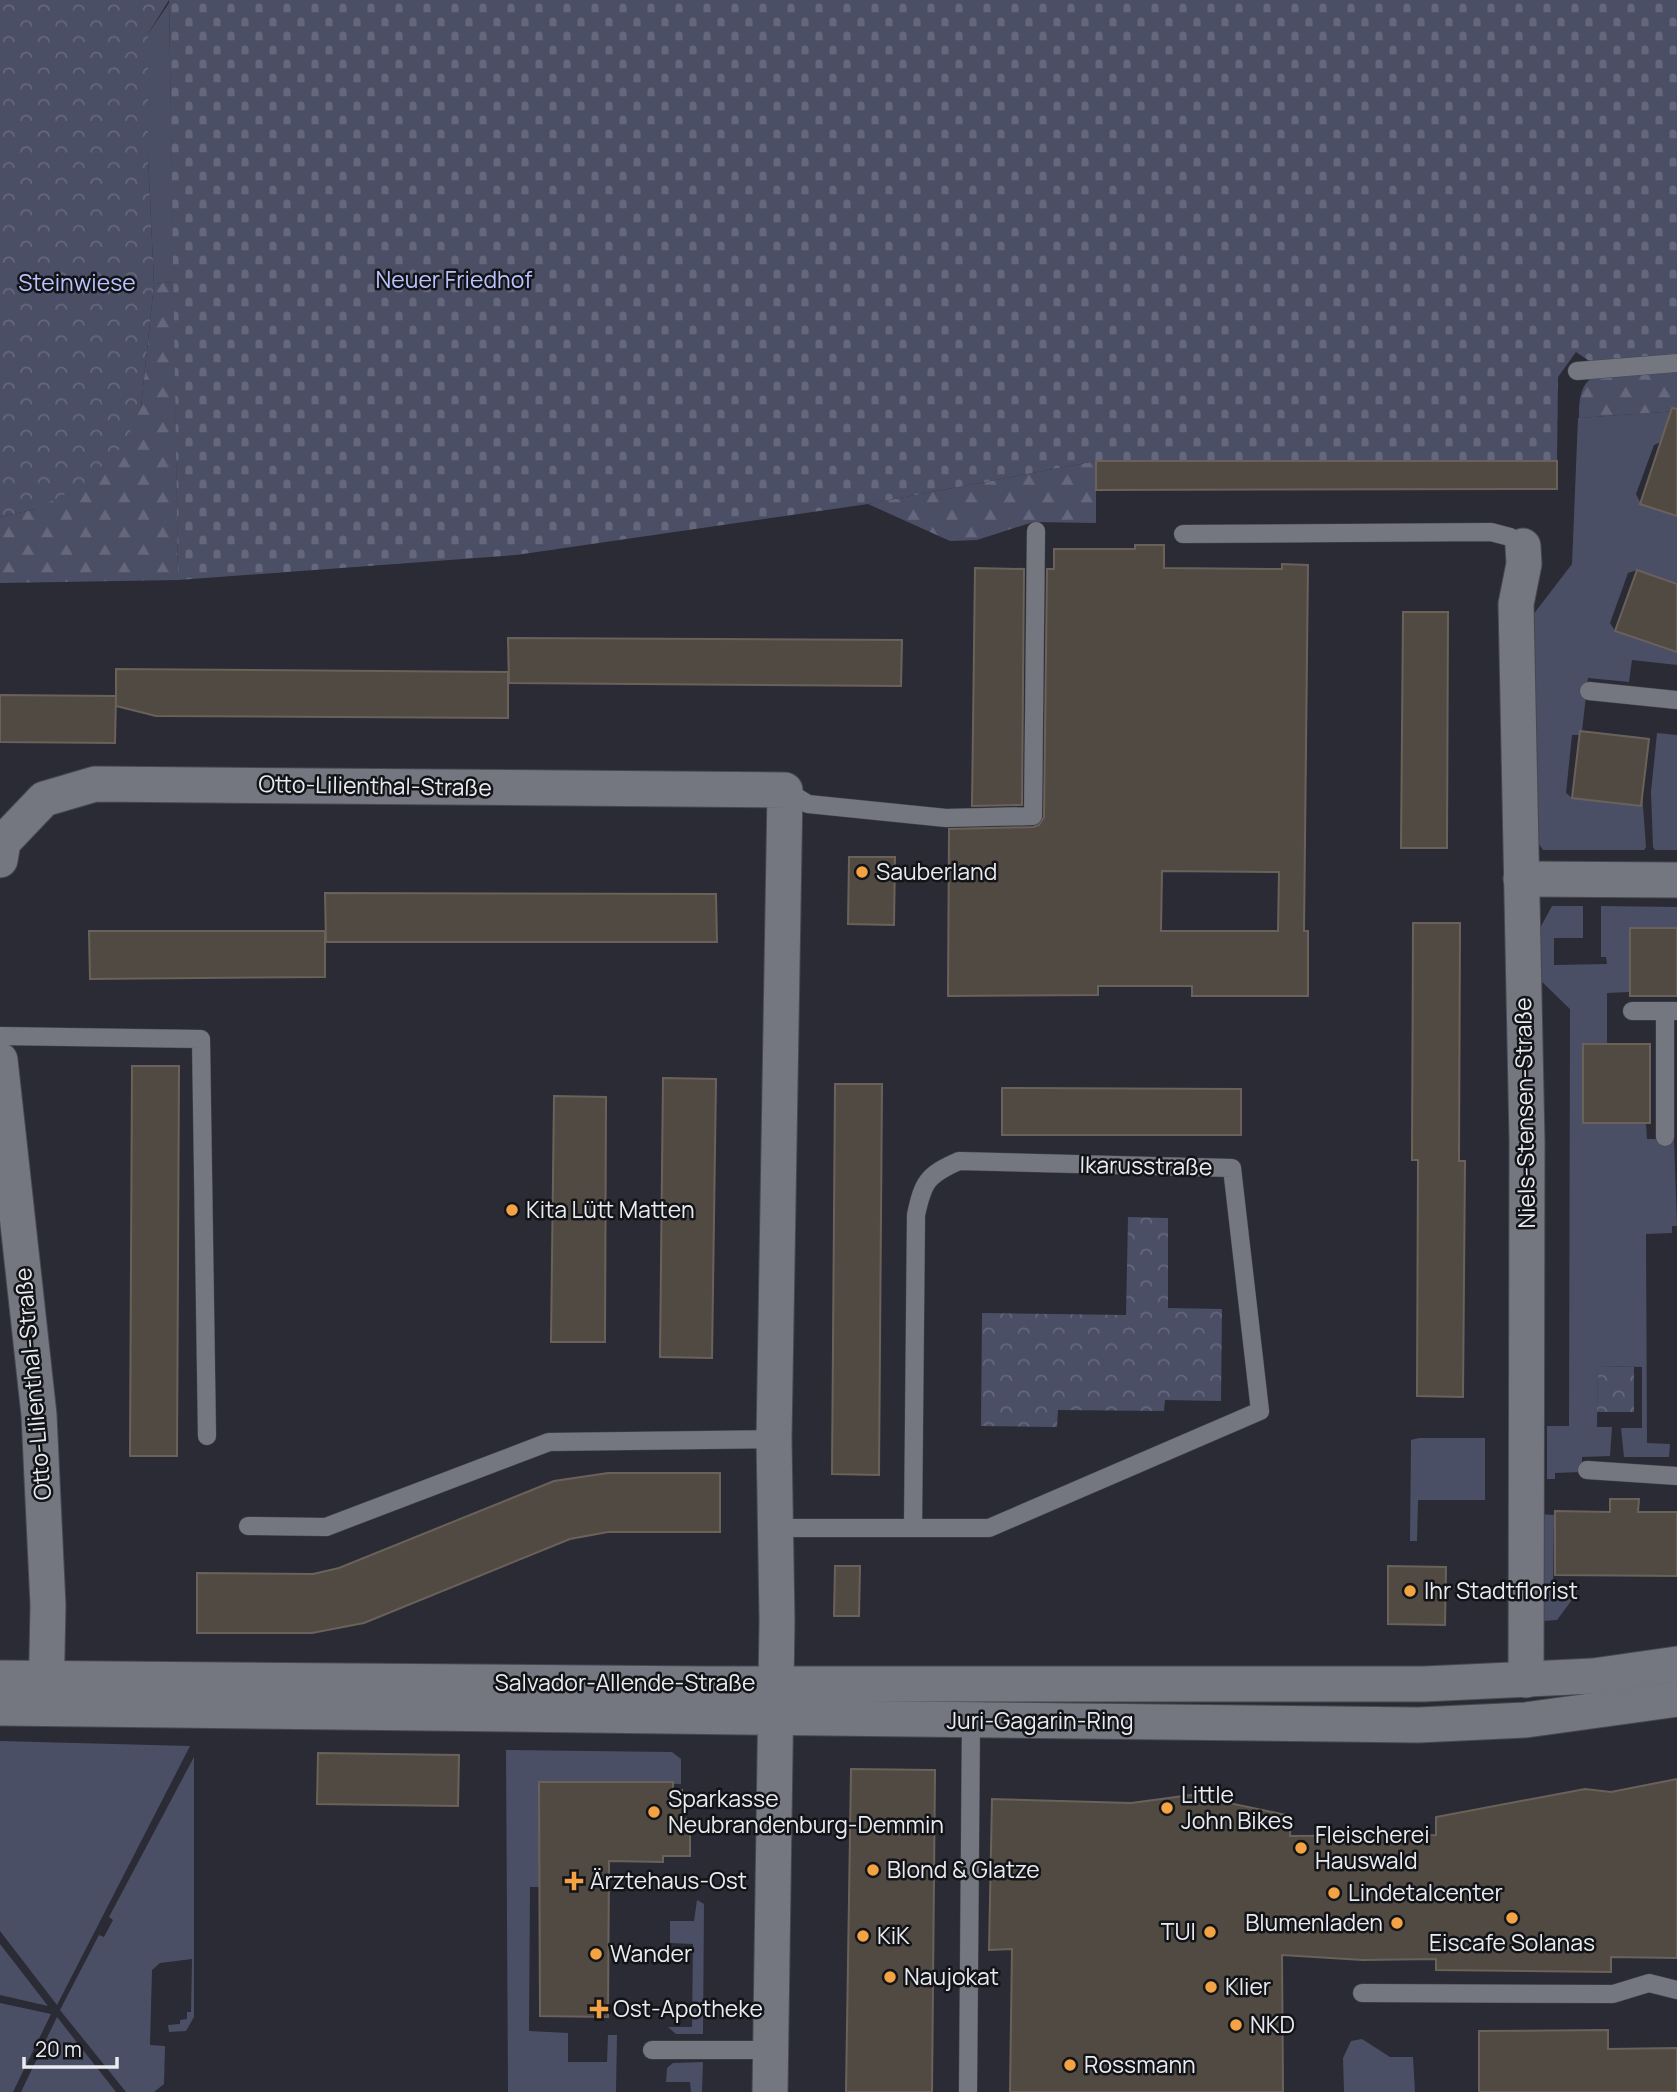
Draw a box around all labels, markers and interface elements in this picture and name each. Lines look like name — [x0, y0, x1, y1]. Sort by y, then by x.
park label: Neuer Friedhof — [376, 263, 532, 295]
park label: Steinwiese — [18, 266, 136, 298]
street label: Otto-Lilienthal-Straße — [258, 767, 492, 803]
place label: Sauberland — [876, 855, 997, 887]
marker: Sauberland — [854, 864, 870, 880]
street label: Niels-Stensen-Straße — [1506, 997, 1542, 1229]
street label: Ikarusstraße — [1079, 1148, 1213, 1182]
place label: Kita Lütt Matten — [526, 1193, 695, 1225]
marker: Kita Lütt Matten — [504, 1202, 520, 1218]
street label: Otto-Lilienthal-Straße — [6, 1266, 58, 1502]
place label: Ihr Stadtflorist — [1424, 1574, 1578, 1606]
marker: Ihr Stadtflorist — [1402, 1583, 1418, 1599]
street label: Salvador-Allende-Straße — [495, 1666, 755, 1698]
street label: Juri-Gagarin-Ring — [946, 1704, 1134, 1736]
place label: Little John Bikes — [1181, 1778, 1293, 1836]
place label: Sparkasse Neubrandenburg-Demmin — [668, 1782, 944, 1840]
marker: Little John Bikes — [1159, 1800, 1175, 1816]
marker: Sparkasse Neubrandenburg-Demmin — [646, 1804, 662, 1820]
place label: Fleischerei Hauswald — [1315, 1818, 1430, 1876]
marker: Fleischerei Hauswald — [1293, 1840, 1309, 1856]
place label: Blond & Glatze — [887, 1853, 1040, 1885]
marker: Blond & Glatze — [865, 1862, 881, 1878]
place label: Ärztehaus-Ost — [590, 1864, 747, 1896]
marker: Ärztehaus-Ost — [564, 1871, 584, 1891]
place label: Lindetalcenter — [1348, 1876, 1503, 1908]
marker: Lindetalcenter — [1326, 1885, 1342, 1901]
place label: Blumenladen — [1245, 1906, 1383, 1938]
marker: Eiscafe Solanas — [1504, 1910, 1520, 1926]
place label: TUI — [1161, 1915, 1196, 1947]
marker: Blumenladen — [1389, 1915, 1405, 1931]
place label: KiK — [877, 1919, 910, 1951]
marker: TUI — [1202, 1924, 1218, 1940]
place label: Eiscafe Solanas — [1429, 1926, 1595, 1958]
marker: KiK — [855, 1928, 871, 1944]
place label: Wander — [610, 1937, 692, 1969]
marker: Wander — [588, 1946, 604, 1962]
place label: Naujokat — [904, 1960, 999, 1992]
marker: Naujokat — [882, 1969, 898, 1985]
place label: Klier — [1225, 1970, 1271, 2002]
marker: Klier — [1203, 1979, 1219, 1995]
place label: Ost-Apotheke — [613, 1992, 763, 2024]
marker: Ost-Apotheke — [591, 2001, 607, 2017]
place label: NKD — [1250, 2008, 1295, 2040]
marker: NKD — [1228, 2017, 1244, 2033]
scale bar — [24, 2025, 117, 2070]
text: 20 m — [35, 2035, 82, 2063]
place label: Rossmann — [1084, 2048, 1196, 2080]
marker: Rossmann — [1062, 2057, 1078, 2073]

